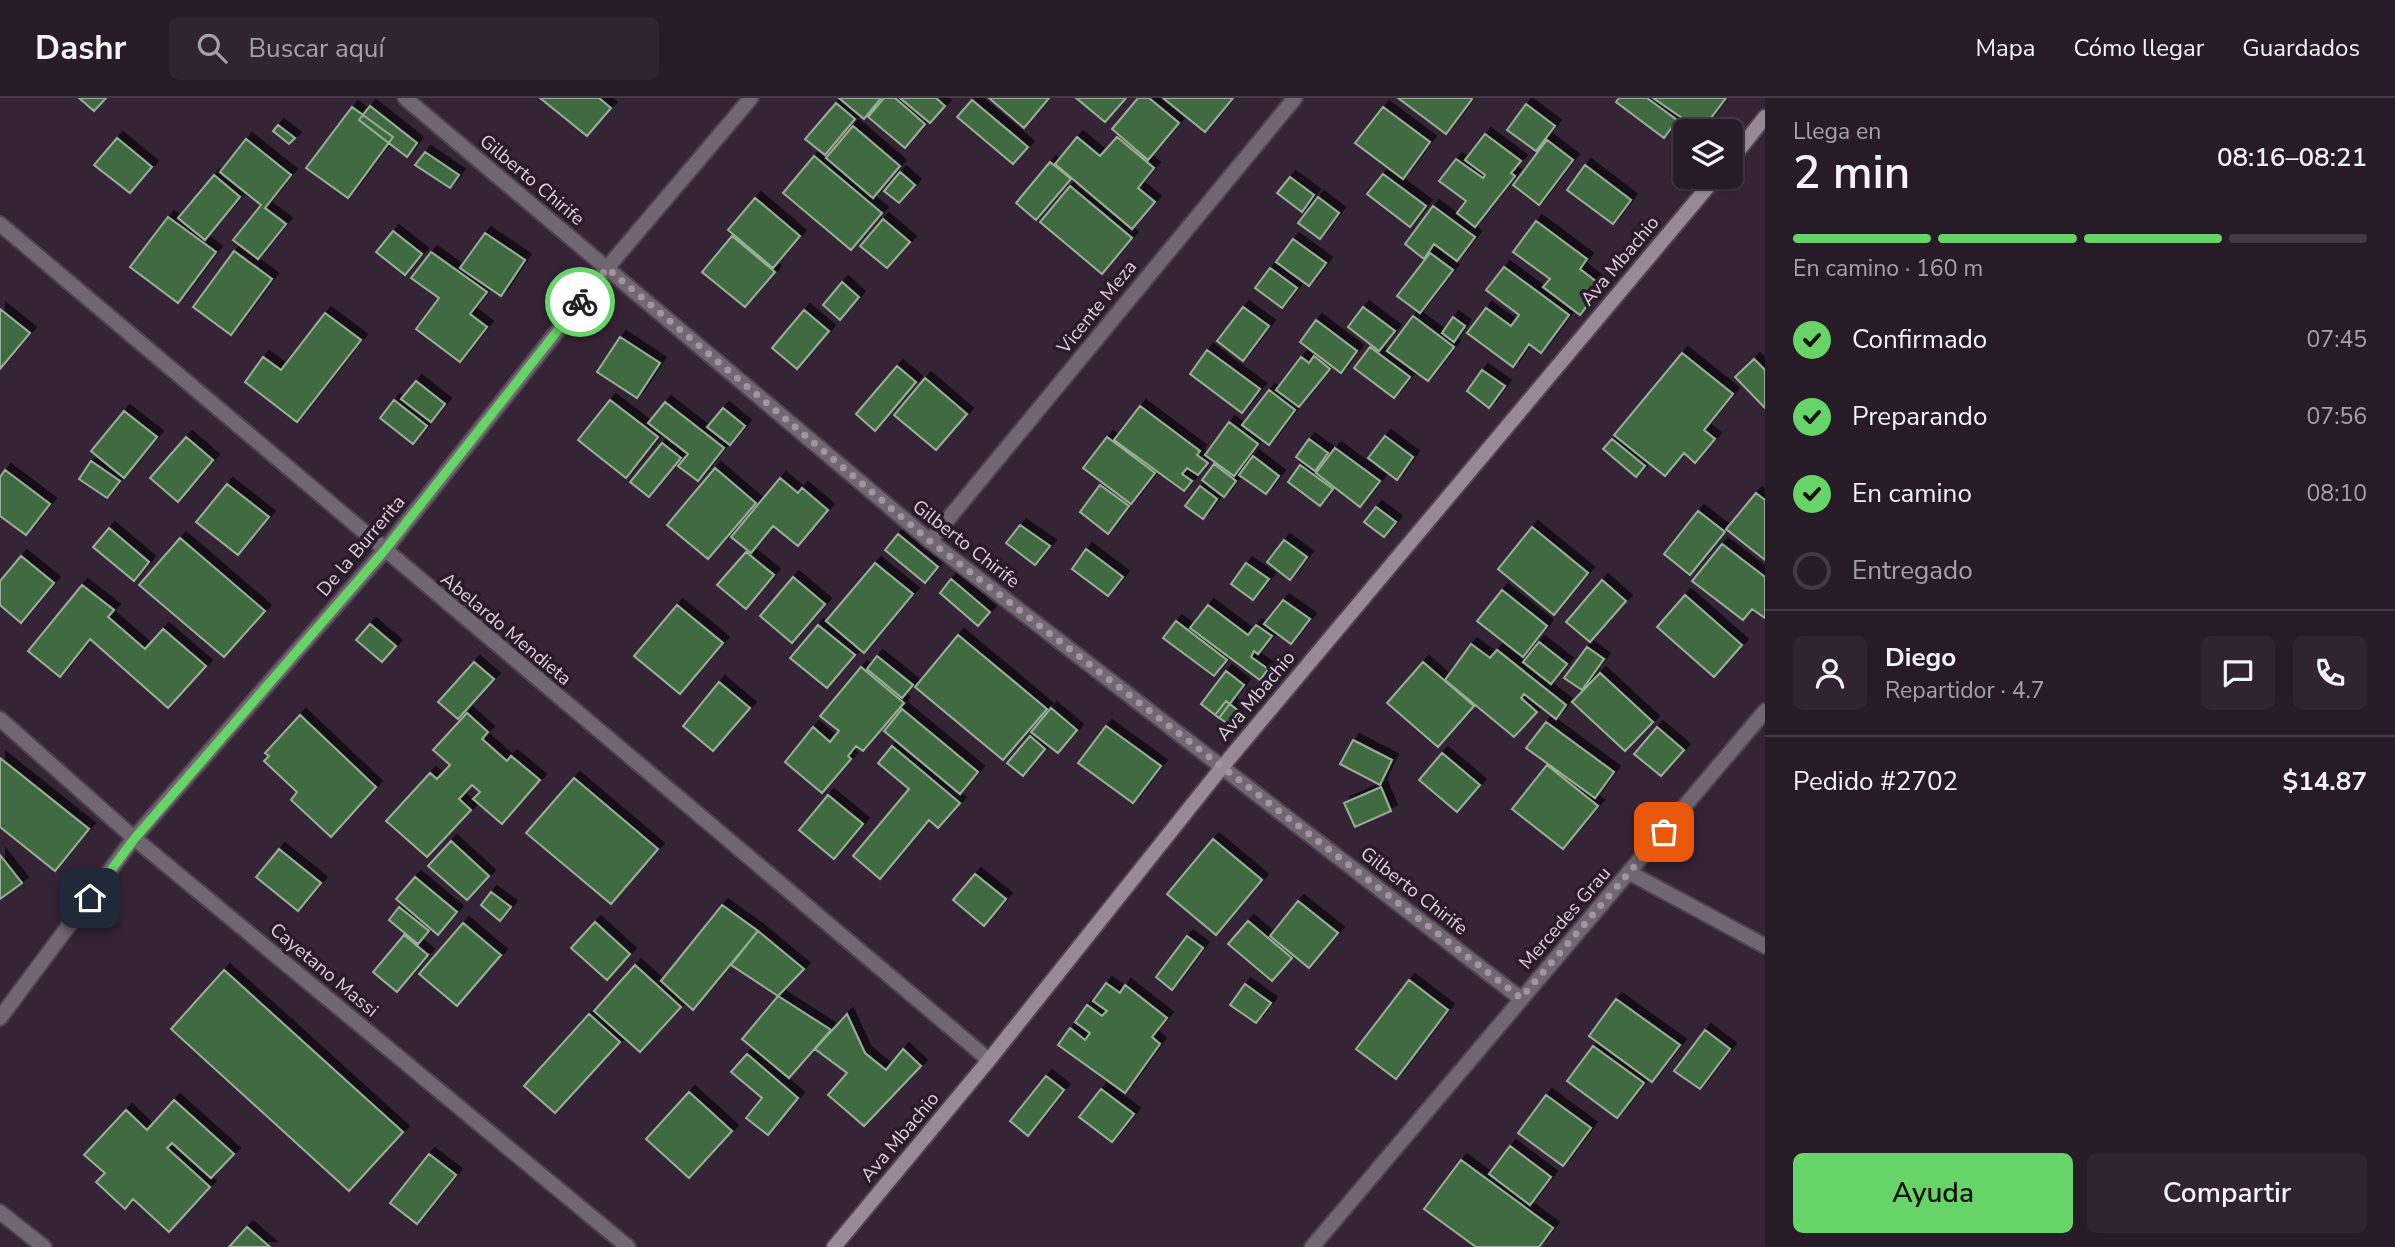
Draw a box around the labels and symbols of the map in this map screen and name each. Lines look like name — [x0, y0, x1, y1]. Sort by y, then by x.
street label: Gilberto Chirife — [474, 128, 590, 232]
street label: Ava Mbachio — [1575, 211, 1665, 311]
street label: Vicente Meza — [1051, 255, 1143, 360]
courier — [545, 267, 615, 337]
street label: De la Burrerita — [311, 490, 411, 602]
street label: Gilberto Chirife — [907, 494, 1025, 594]
street label: Abelardo Mendieta — [435, 567, 577, 691]
street label: Ava Mbachio — [1211, 646, 1301, 746]
pin — [1634, 802, 1694, 862]
street label: Gilberto Chirife — [1355, 841, 1473, 941]
street label: Mercedes Grau — [1513, 861, 1617, 975]
pin — [60, 868, 120, 928]
street label: Cayetano Massi — [264, 917, 384, 1023]
street label: Ava Mbachio — [855, 1087, 945, 1187]

